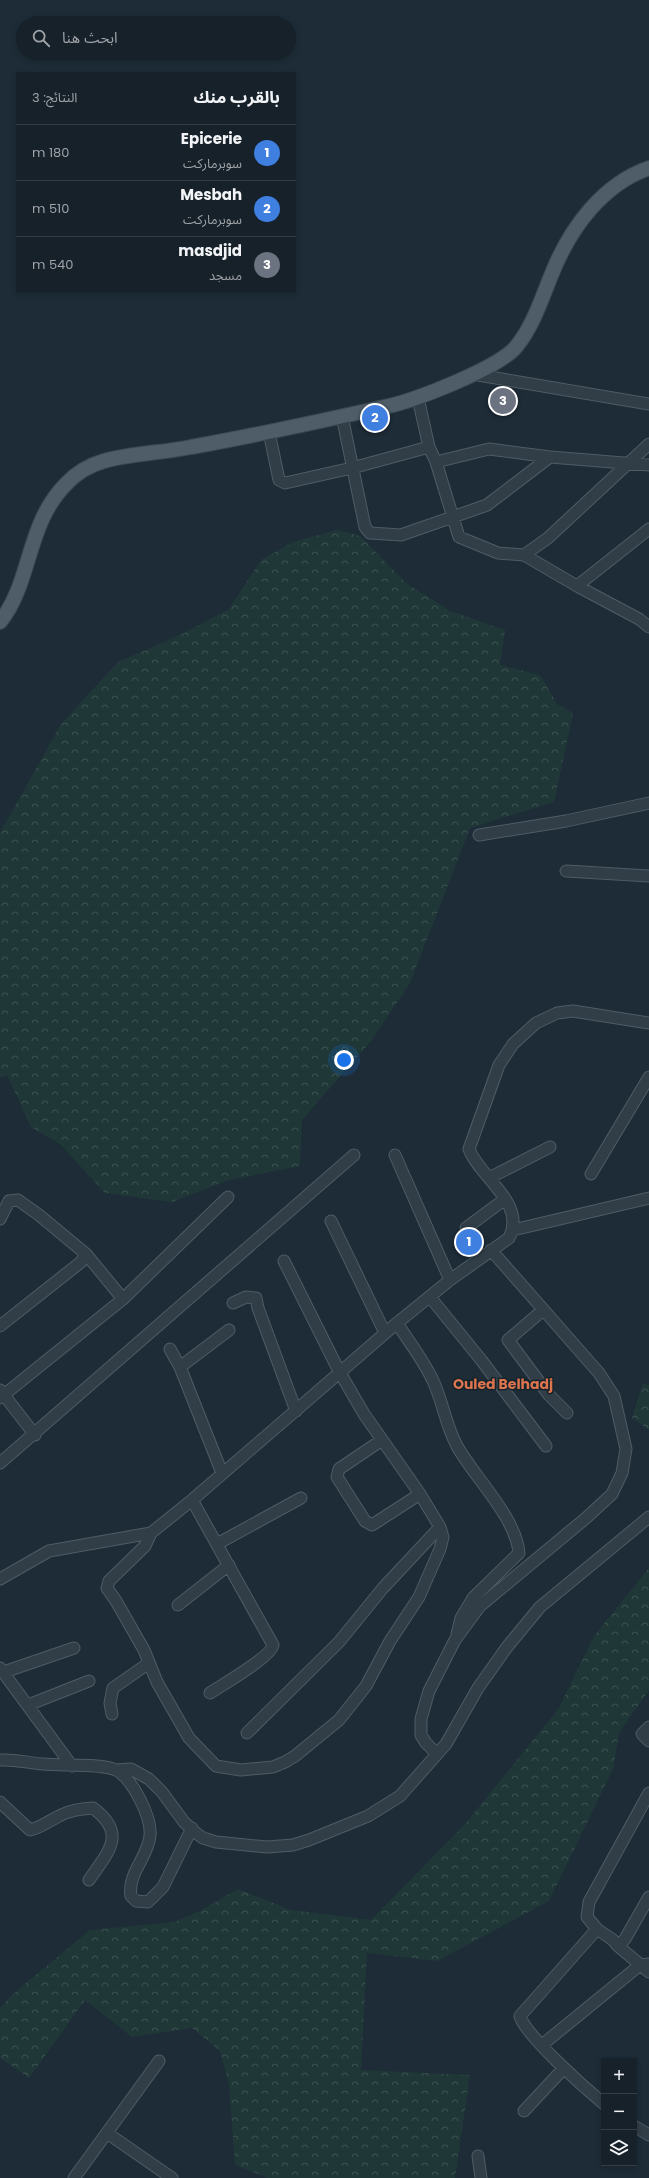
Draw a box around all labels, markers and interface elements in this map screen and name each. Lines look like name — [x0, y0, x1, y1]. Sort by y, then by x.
search box — [16, 16, 296, 60]
icon: search — [30, 27, 52, 49]
text: ابحث هنا — [62, 27, 118, 48]
text: بالقرب منك — [194, 85, 280, 109]
text: النتائج: 3 — [32, 88, 77, 107]
text: Epicerie — [181, 128, 242, 149]
text: 180 m — [32, 143, 69, 162]
text: 1 — [265, 143, 269, 162]
text: سوبرماركت — [183, 154, 242, 173]
text: Mesbah — [180, 184, 242, 205]
text: 510 m — [32, 199, 69, 218]
text: 2 — [263, 199, 271, 218]
text: سوبرماركت — [183, 210, 242, 229]
text: masdjid — [178, 240, 242, 261]
text: 540 m — [32, 255, 73, 274]
text: 3 — [263, 255, 271, 274]
text: مسجد — [209, 266, 242, 285]
pin: 3 — [490, 386, 516, 416]
pin: 2 — [362, 403, 388, 433]
your location — [334, 1050, 354, 1070]
pin: 1 — [456, 1227, 482, 1257]
district label: Ouled Belhadj — [453, 1374, 553, 1394]
map controls — [601, 2058, 637, 2166]
button: + — [601, 2058, 637, 2094]
button: − — [601, 2094, 637, 2130]
button: layers — [601, 2130, 637, 2166]

